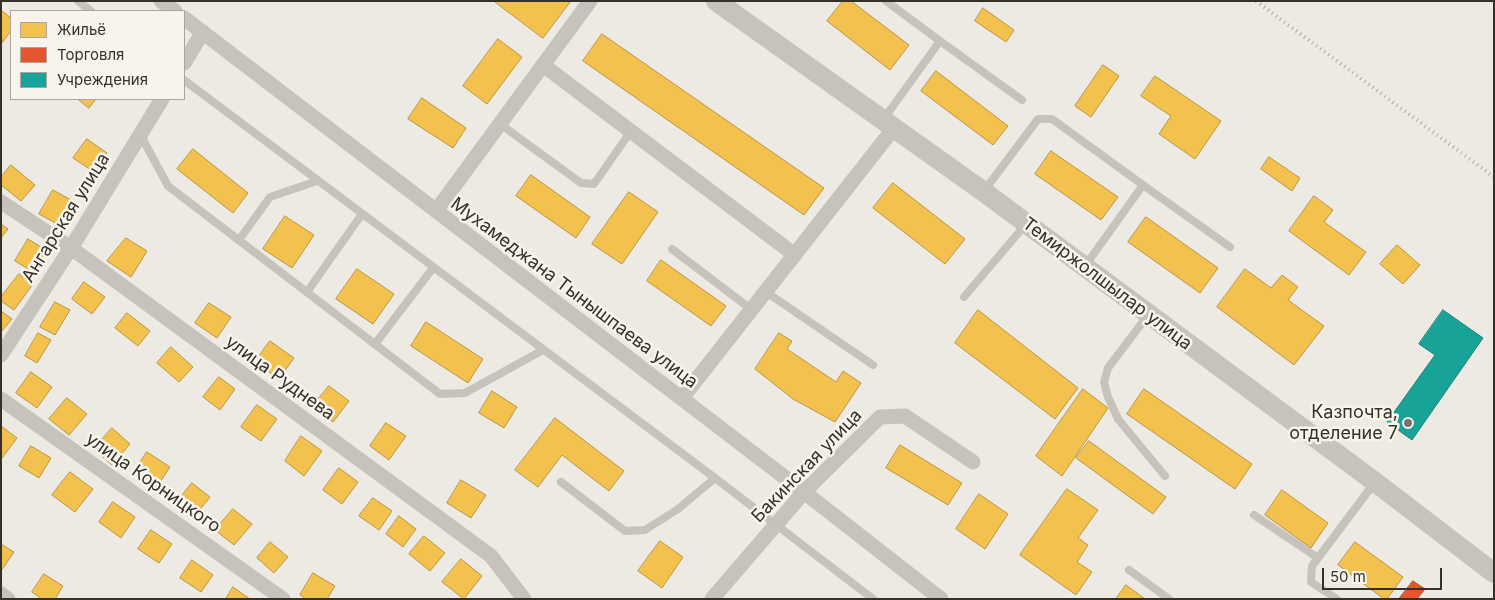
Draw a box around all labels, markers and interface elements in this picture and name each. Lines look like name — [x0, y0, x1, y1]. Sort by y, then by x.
legend — [10, 10, 185, 100]
text: Жильё — [57, 20, 106, 39]
text: Торговля — [57, 45, 124, 64]
text: Учреждения — [57, 70, 148, 89]
street label: Ангарская улица — [18, 149, 114, 287]
street label: Мухамеджана Тынышпаева улица — [446, 193, 702, 393]
street label: Темиржолшылар улица — [1018, 213, 1196, 355]
street label: улица Руднева — [221, 331, 339, 425]
place label: Казпочта, отделение 7 — [1289, 402, 1398, 444]
street label: Бакинская улица — [747, 405, 867, 527]
marker: Казпочта, отделение 7 — [1402, 417, 1414, 429]
street label: улица Корницкого — [81, 428, 225, 538]
scale bar — [1325, 558, 1445, 590]
text: 50 m — [1330, 567, 1366, 586]

